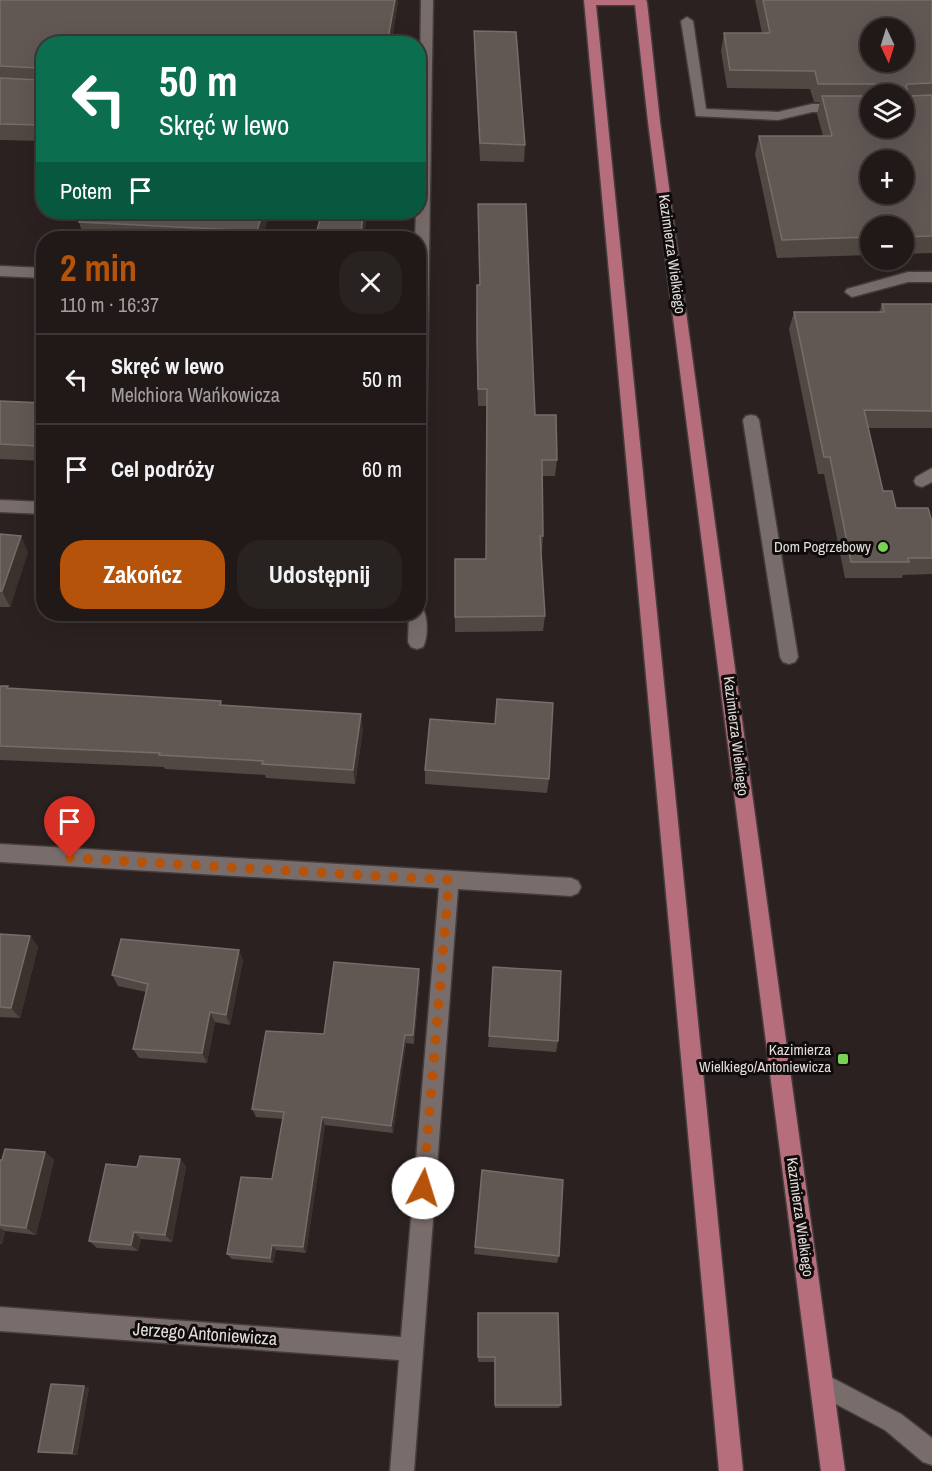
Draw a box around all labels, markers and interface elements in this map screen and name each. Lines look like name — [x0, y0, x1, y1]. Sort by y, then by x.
north arrow — [860, 18, 914, 72]
map controls — [860, 18, 914, 270]
text: 50 m — [159, 53, 238, 109]
icon: left — [60, 60, 138, 138]
button: layers — [860, 84, 914, 138]
text: Skręć w lewo — [159, 107, 289, 143]
button: + — [860, 150, 914, 204]
icon: arrive — [124, 174, 157, 207]
text: Potem — [60, 176, 112, 206]
street label: Kazimierza Wielkiego — [654, 193, 691, 315]
button: − — [860, 216, 914, 270]
text: 2 min — [60, 244, 137, 292]
button: close — [339, 251, 402, 314]
text: 110 m · 16:37 — [60, 291, 159, 318]
text: Skręć w lewo — [111, 351, 224, 381]
icon: left — [60, 363, 93, 396]
text: 50 m — [362, 364, 402, 394]
text: Melchiora Wańkowicza — [111, 381, 280, 408]
icon: arrive — [60, 453, 93, 486]
text: Cel podróży — [111, 454, 214, 484]
text: 60 m — [362, 454, 402, 484]
place label: Dom Pogrzebowy — [774, 536, 872, 557]
button: Zakończ — [60, 540, 225, 609]
button: Udostępnij — [237, 540, 402, 609]
marker: Dom Pogrzebowy — [876, 540, 890, 554]
street label: Kazimierza Wielkiego — [719, 675, 754, 797]
pin — [44, 796, 95, 858]
icon: arrive — [53, 805, 86, 838]
place label: Kazimierza Wielkiego/Antoniewicza — [699, 1039, 831, 1077]
marker: Kazimierza Wielkiego/Antoniewicza — [836, 1052, 850, 1066]
position arrow — [391, 1156, 455, 1220]
street label: Kazimierza Wielkiego — [782, 1156, 819, 1278]
street label: Jerzego Antoniewicza — [132, 1316, 278, 1351]

